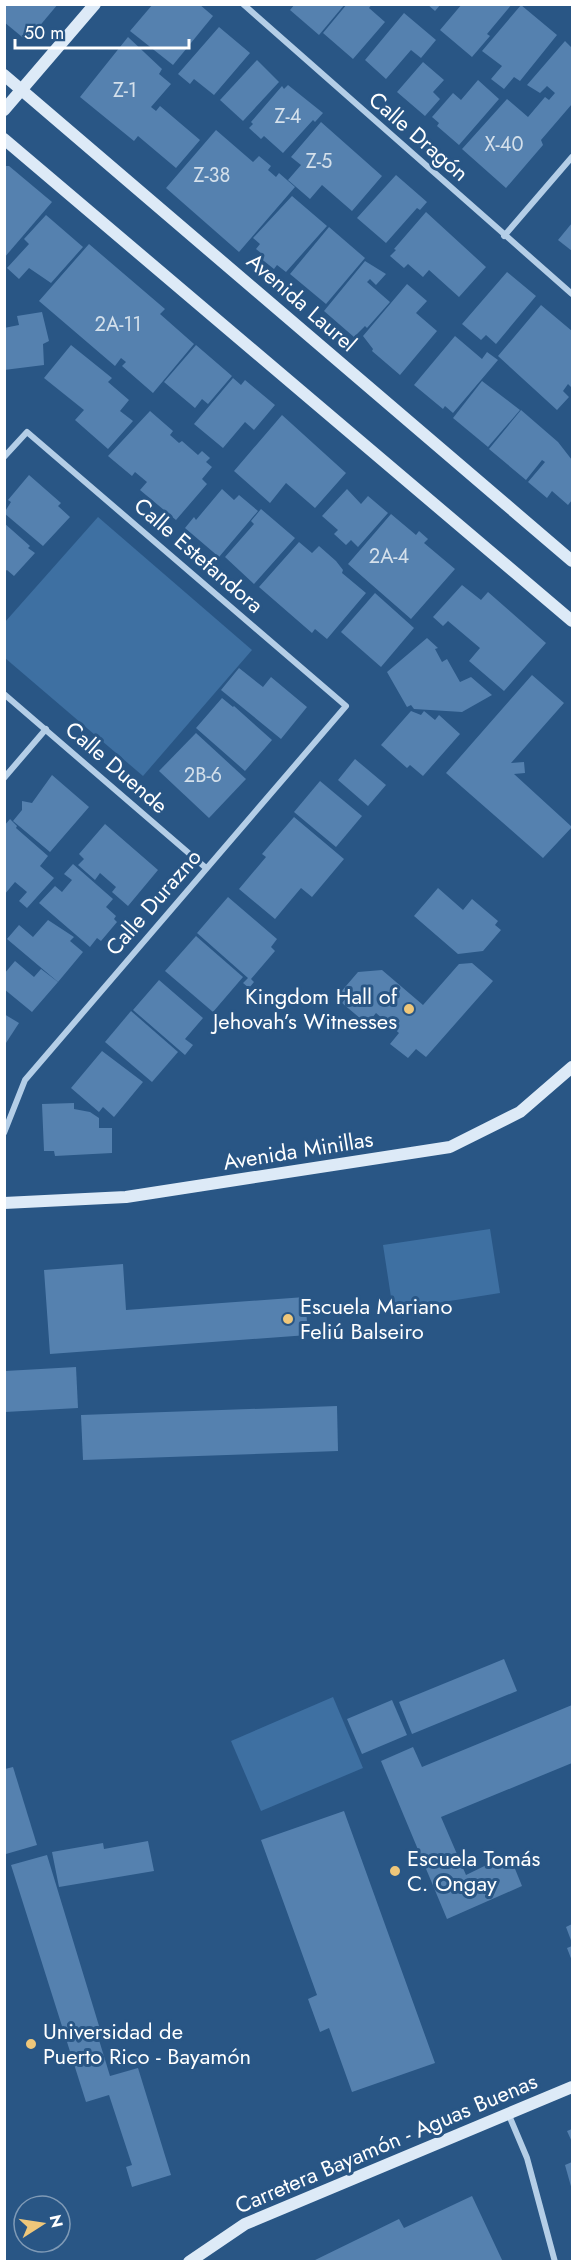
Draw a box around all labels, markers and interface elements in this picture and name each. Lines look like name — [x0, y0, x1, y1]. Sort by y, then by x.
scale bar — [15, 12, 189, 50]
text: 50 m — [24, 20, 64, 46]
house number: Z-1 — [113, 76, 137, 105]
street label: Calle Dragón — [362, 84, 476, 188]
house number: Z-4 — [275, 102, 302, 131]
house number: X-40 — [485, 130, 523, 159]
house number: Z-5 — [306, 147, 332, 176]
house number: Z-38 — [194, 161, 230, 190]
street label: Avenida Laurel — [240, 245, 364, 359]
house number: 2A-11 — [95, 310, 141, 339]
street label: Calle Estefandora — [127, 490, 271, 620]
house number: 2A-4 — [369, 542, 410, 571]
street label: Calle Duende — [59, 713, 175, 821]
house number: 2B-6 — [184, 761, 222, 790]
street label: Calle Durazno — [98, 842, 208, 962]
place label: Kingdom Hall of Jehovah’s Witnesses — [210, 980, 398, 1037]
marker: Kingdom Hall of Jehovah’s Witnesses — [402, 1002, 416, 1016]
street label: Avenida Minillas — [221, 1122, 375, 1178]
place label: Escuela Mariano Feliú Balseiro — [300, 1290, 452, 1347]
marker: Escuela Mariano Feliú Balseiro — [281, 1312, 295, 1326]
place label: Escuela Tomás C. Ongay — [407, 1842, 540, 1899]
marker: Escuela Tomás C. Ongay — [388, 1864, 402, 1878]
place label: Universidad de Puerto Rico - Bayamón — [43, 2015, 251, 2072]
marker: Universidad de Puerto Rico - Bayamón — [24, 2037, 38, 2051]
street label: Carretera Bayamón - Aguas Buenas — [230, 2065, 542, 2221]
north arrow — [12, 2194, 72, 2254]
text: N — [44, 2212, 69, 2230]

